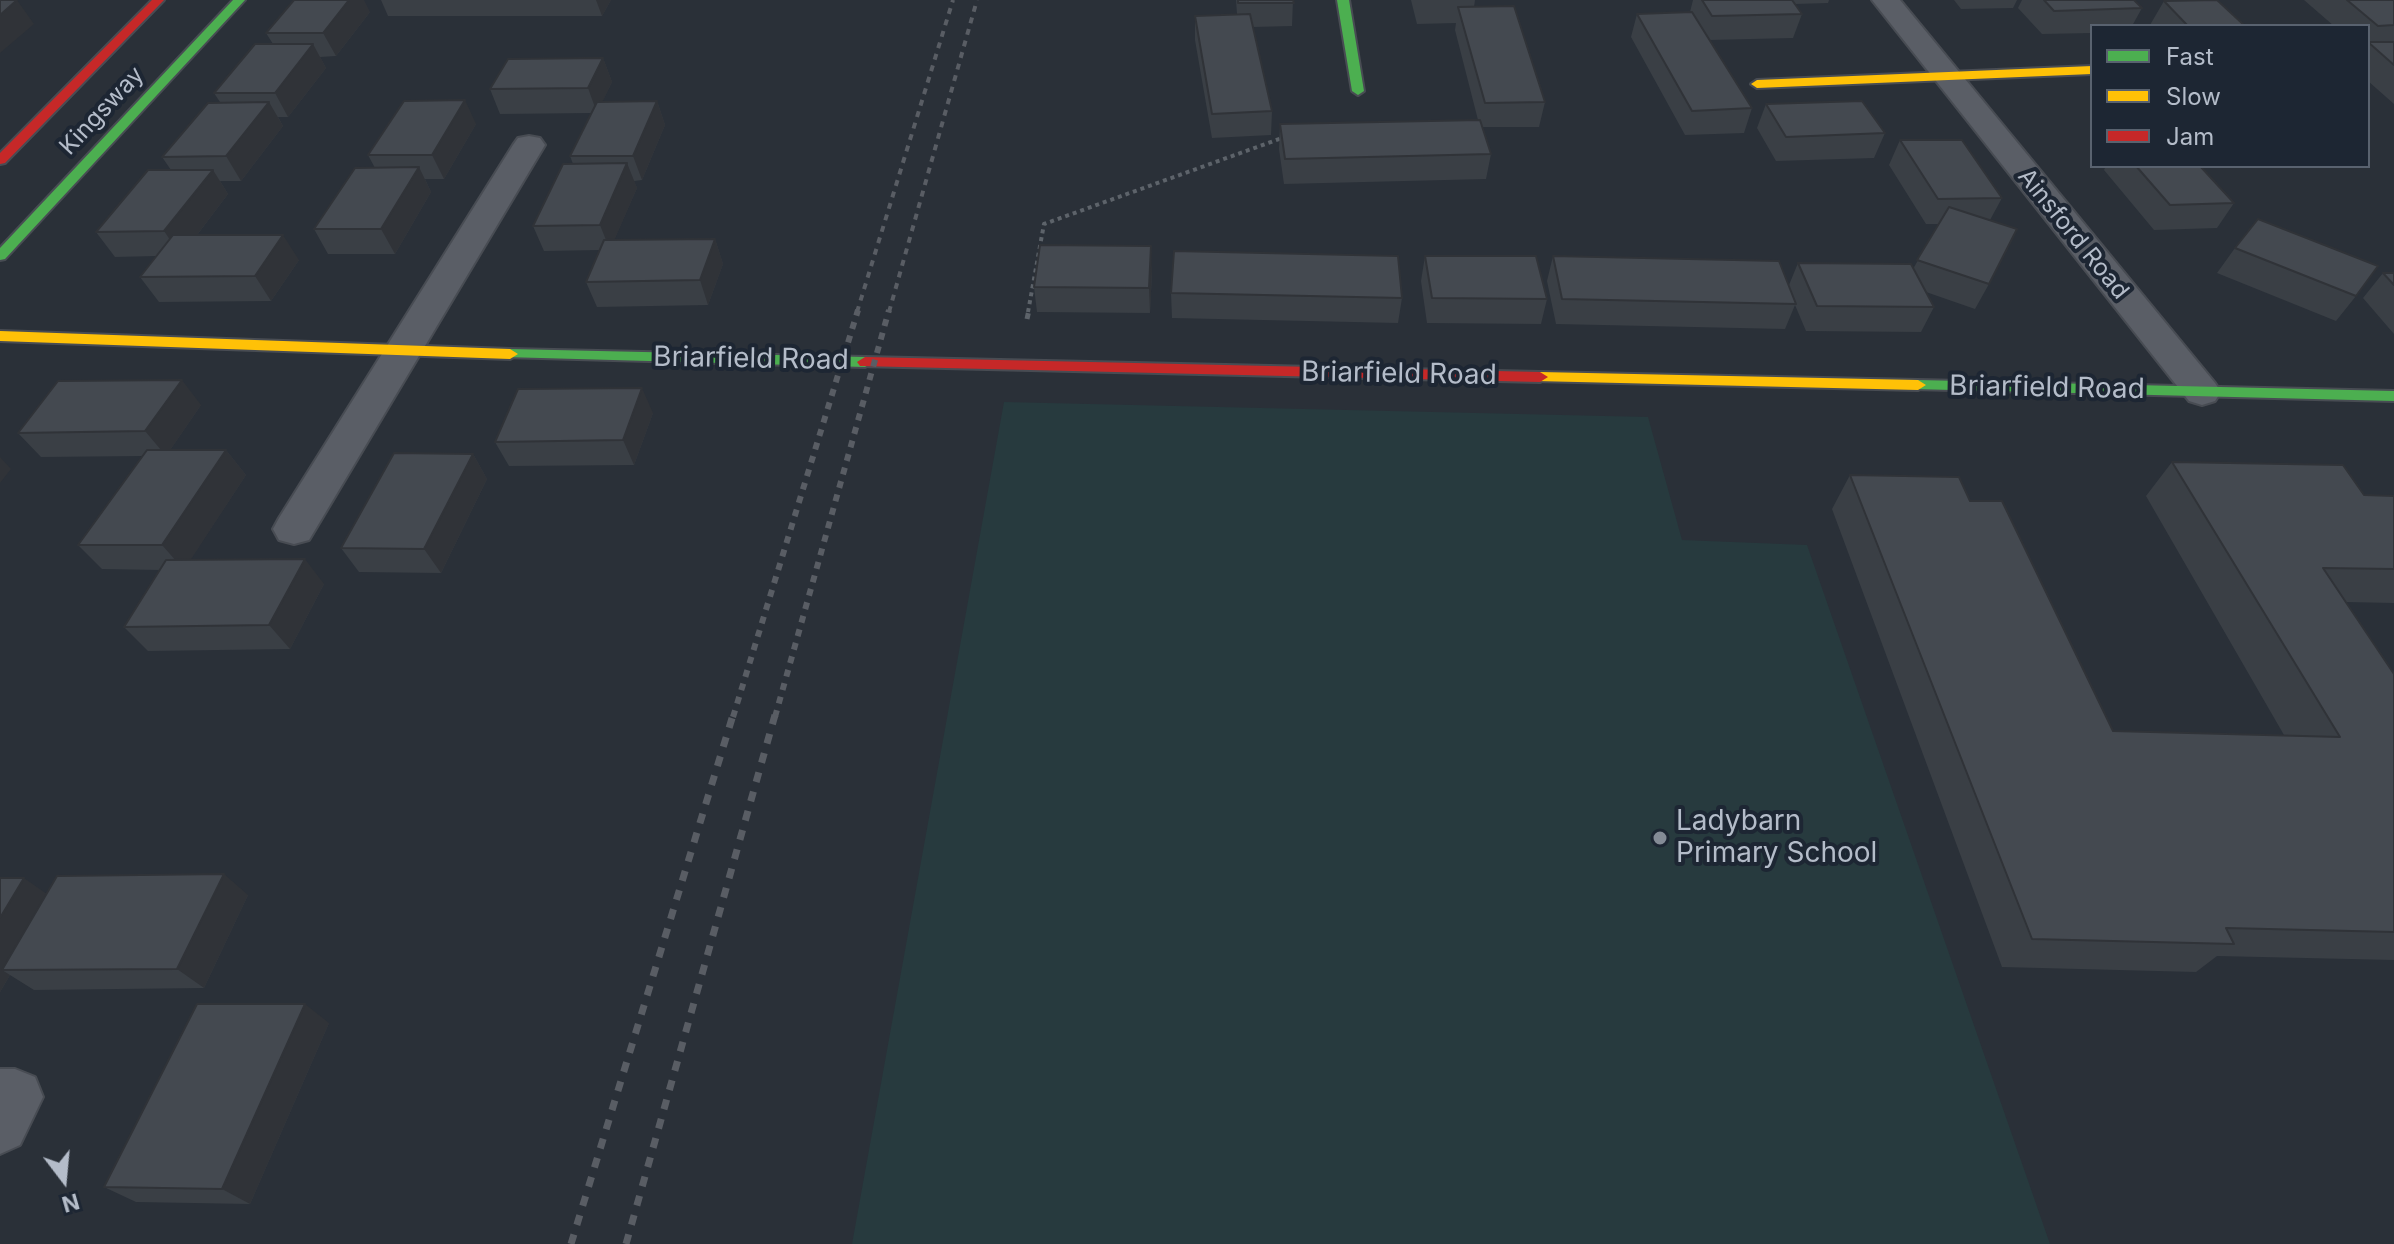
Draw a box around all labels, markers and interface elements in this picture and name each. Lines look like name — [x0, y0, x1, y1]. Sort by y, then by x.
legend — [2090, 24, 2370, 168]
text: Fast — [2166, 42, 2214, 71]
street label: Kingsway — [54, 61, 150, 161]
text: Slow — [2166, 82, 2221, 111]
text: Jam — [2166, 122, 2214, 151]
street label: Ainsford Road — [2011, 163, 2135, 305]
street label: Briarfield Road — [653, 340, 849, 378]
street label: Briarfield Road — [1301, 355, 1497, 393]
street label: Briarfield Road — [1949, 369, 2145, 407]
place label: Ladybarn Primary School — [1676, 805, 1877, 871]
marker: Ladybarn Primary School — [1651, 829, 1669, 847]
north arrow — [24, 1140, 104, 1220]
text: N — [59, 1188, 82, 1218]

